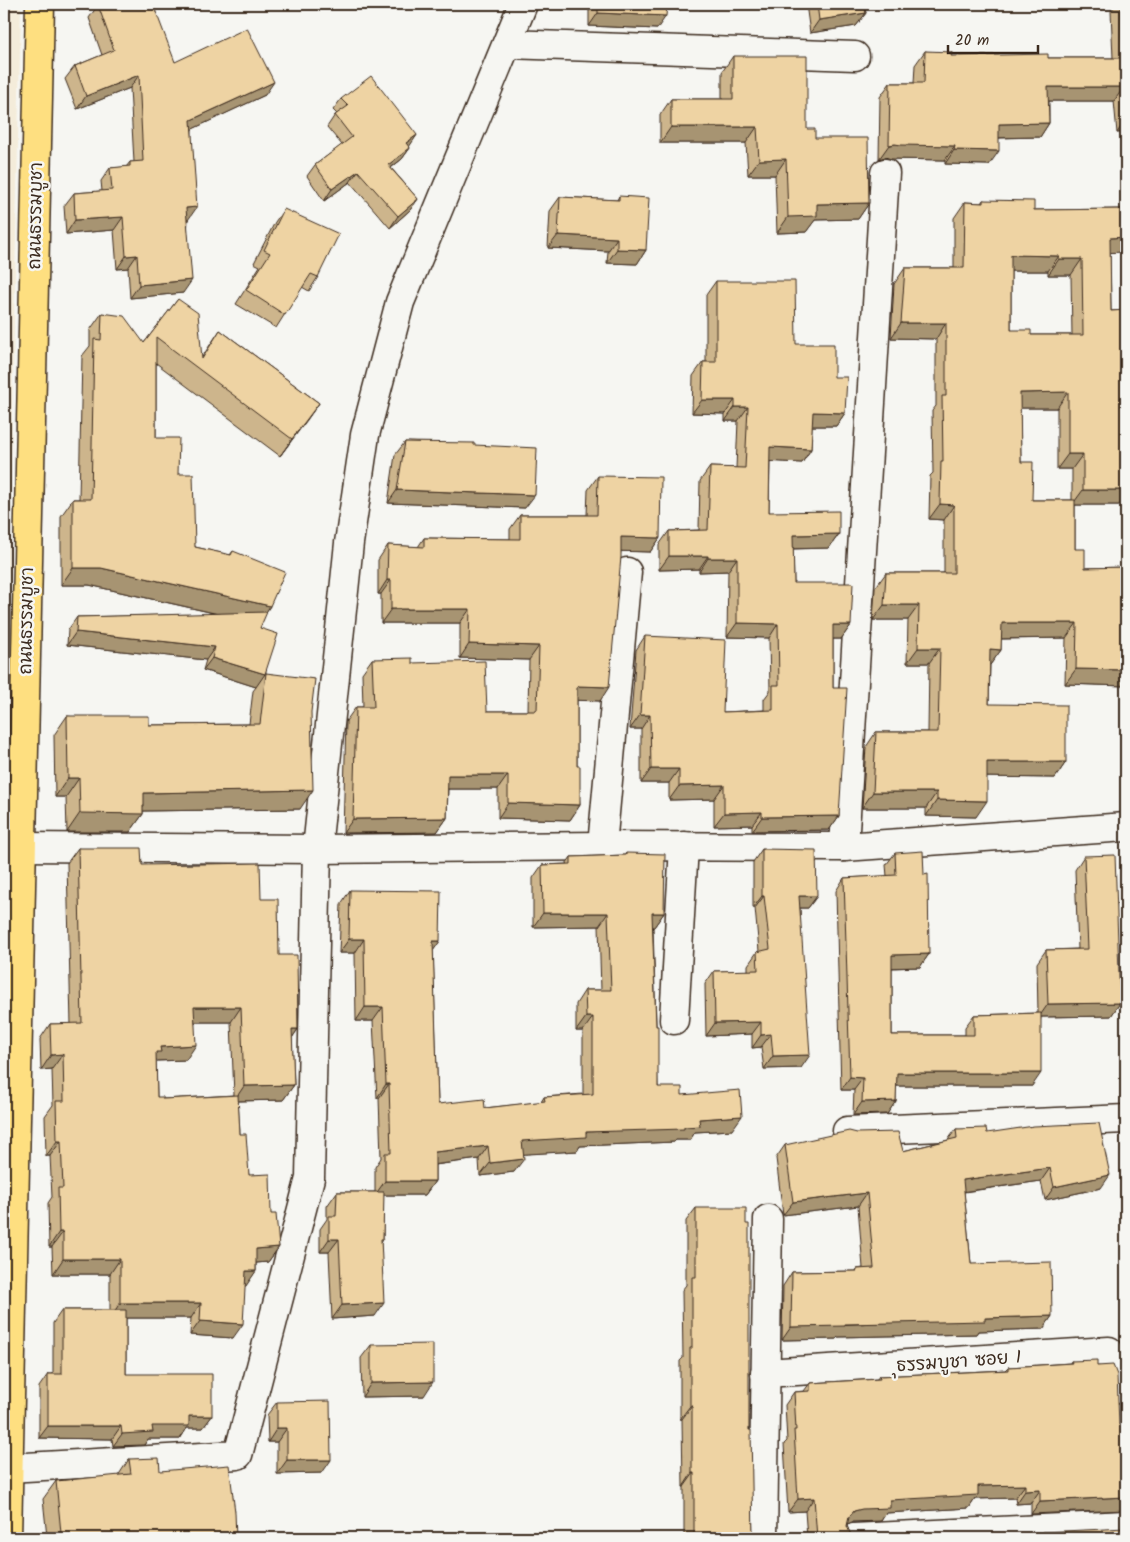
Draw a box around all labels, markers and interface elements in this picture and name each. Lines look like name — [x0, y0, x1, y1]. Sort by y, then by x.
scale bar — [948, 22, 1038, 54]
text: 20 m — [955, 29, 989, 53]
street label: ถนนธรรมบูชา — [21, 162, 52, 270]
street label: ถนนธรรมบูชา — [12, 567, 43, 675]
street label: ุธรรมบูชา ซอย 1 — [890, 1344, 1022, 1382]

